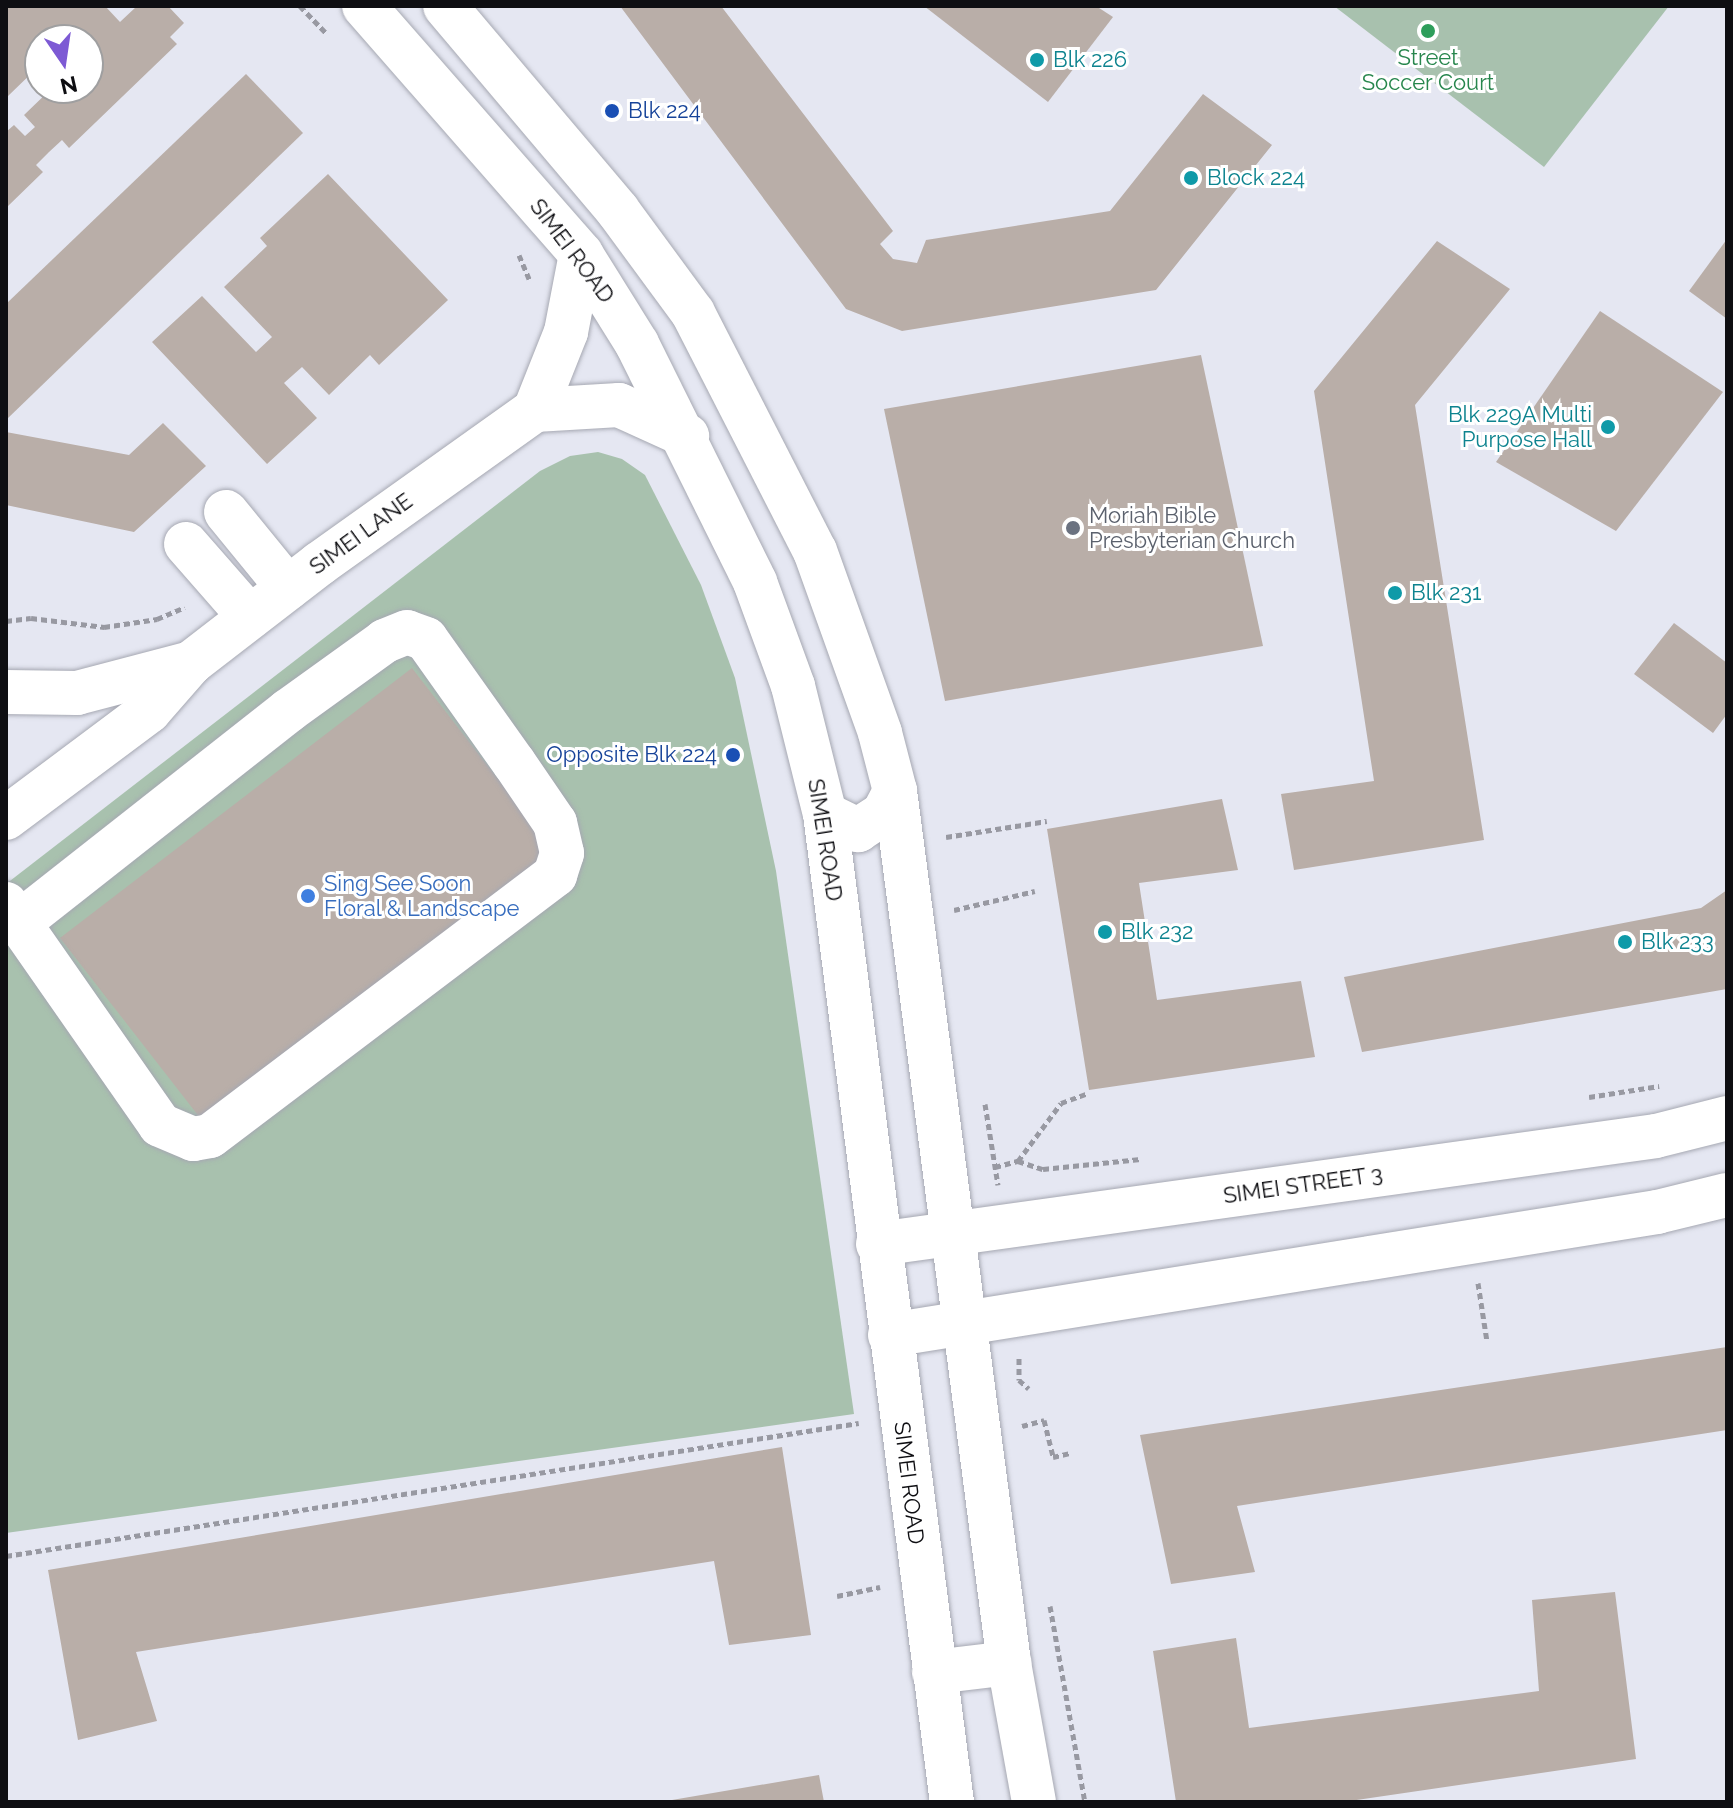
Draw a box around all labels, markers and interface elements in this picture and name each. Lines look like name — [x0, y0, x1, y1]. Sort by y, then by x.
marker: Street Soccer Court — [1419, 22, 1437, 40]
north arrow — [24, 24, 104, 104]
place label: Street Soccer Court — [1362, 44, 1494, 96]
place label: Blk 226 — [1053, 47, 1127, 73]
marker: Blk 226 — [1028, 51, 1046, 69]
text: N — [58, 71, 80, 100]
place label: Blk 224 — [628, 98, 701, 124]
marker: Blk 224 — [603, 102, 621, 120]
place label: Block 224 — [1207, 165, 1305, 191]
marker: Block 224 — [1182, 169, 1200, 187]
street label: SIMEI ROAD — [524, 194, 620, 308]
place label: Blk 229A Multi Purpose Hall — [1447, 401, 1592, 452]
marker: Blk 229A Multi Purpose Hall — [1599, 418, 1617, 436]
street label: SIMEI LANE — [304, 488, 418, 580]
place label: Moriah Bible Presbyterian Church — [1089, 502, 1295, 554]
marker: Moriah Bible Presbyterian Church — [1064, 519, 1082, 537]
place label: Blk 231 — [1411, 580, 1482, 606]
marker: Blk 231 — [1386, 584, 1404, 602]
place label: Opposite Blk 224 — [546, 742, 717, 768]
marker: Opposite Blk 224 — [724, 746, 742, 764]
street label: SIMEI ROAD — [802, 777, 848, 903]
place label: Sing See Soon Floral & Landscape — [324, 870, 520, 922]
marker: Sing See Soon Floral & Landscape — [299, 887, 317, 905]
place label: Blk 232 — [1121, 919, 1194, 945]
marker: Blk 232 — [1096, 923, 1114, 941]
place label: Blk 233 — [1641, 929, 1714, 955]
marker: Blk 233 — [1616, 933, 1634, 951]
street label: SIMEI STREET 3 — [1221, 1161, 1385, 1209]
street label: SIMEI ROAD — [888, 1420, 930, 1546]

